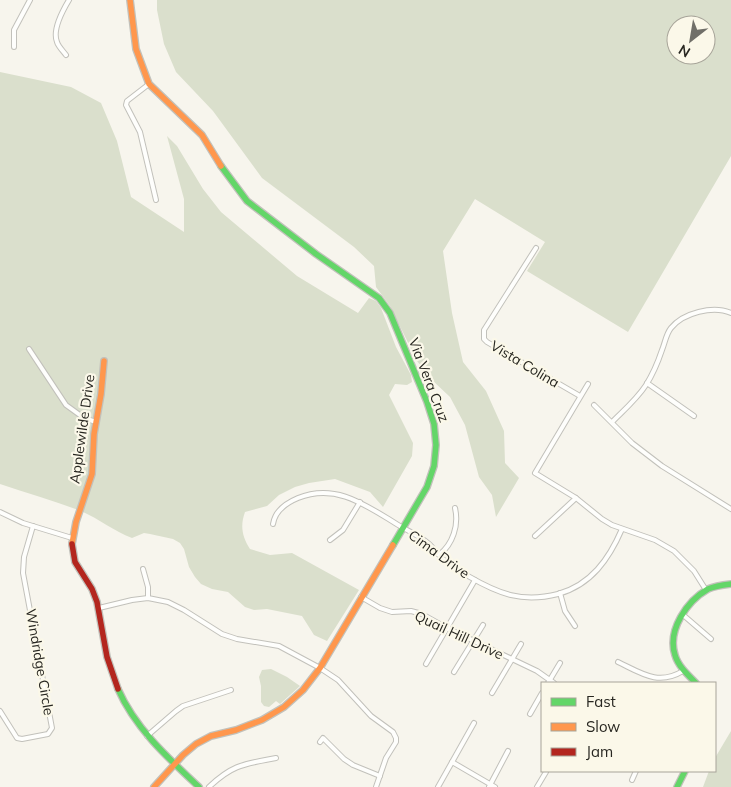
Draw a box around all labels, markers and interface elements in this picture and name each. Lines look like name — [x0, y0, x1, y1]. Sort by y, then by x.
north arrow — [666, 15, 716, 65]
text: N — [675, 41, 693, 62]
street label: Via Vera Cruz — [405, 335, 453, 425]
street label: Vista Colina — [487, 336, 563, 392]
street label: Applewilde Drive — [65, 373, 99, 485]
street label: Cima Drive — [405, 526, 473, 582]
street label: Windridge Circle — [22, 607, 58, 717]
street label: Quail Hill Drive — [412, 607, 506, 663]
legend — [541, 682, 716, 772]
text: Fast — [586, 692, 616, 711]
text: Slow — [586, 717, 620, 736]
text: Jam — [586, 742, 613, 761]

